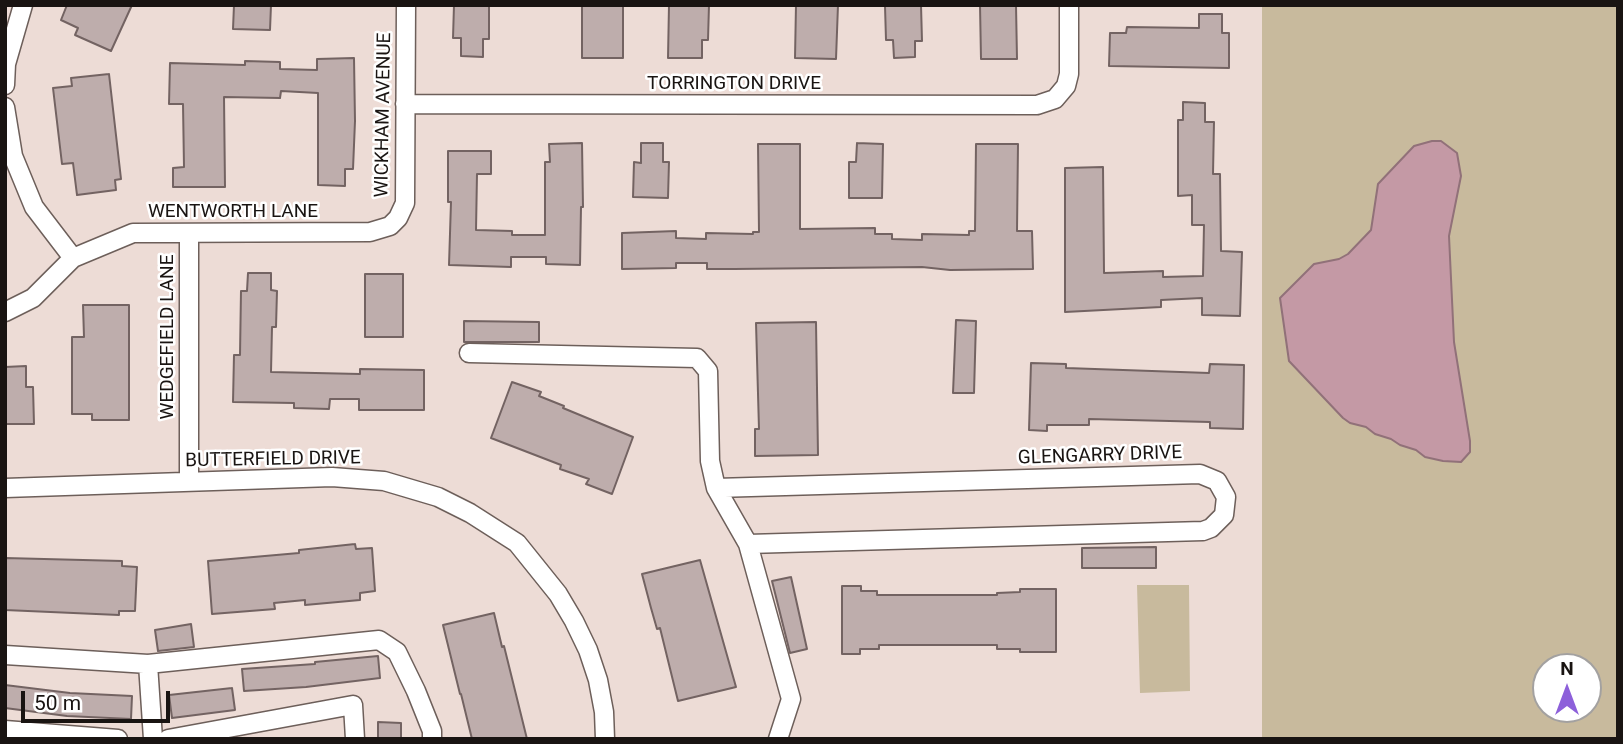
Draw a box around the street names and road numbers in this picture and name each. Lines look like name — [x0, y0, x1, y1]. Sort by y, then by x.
street label: WICKHAM AVENUE — [371, 32, 397, 198]
street label: TORRINGTON DRIVE — [647, 73, 821, 95]
street label: WENTWORTH LANE — [148, 201, 318, 223]
street label: WEDGEFIELD LANE — [157, 255, 179, 419]
street label: GLENGARRY DRIVE — [1018, 442, 1182, 470]
street label: BUTTERFIELD DRIVE — [185, 447, 361, 473]

